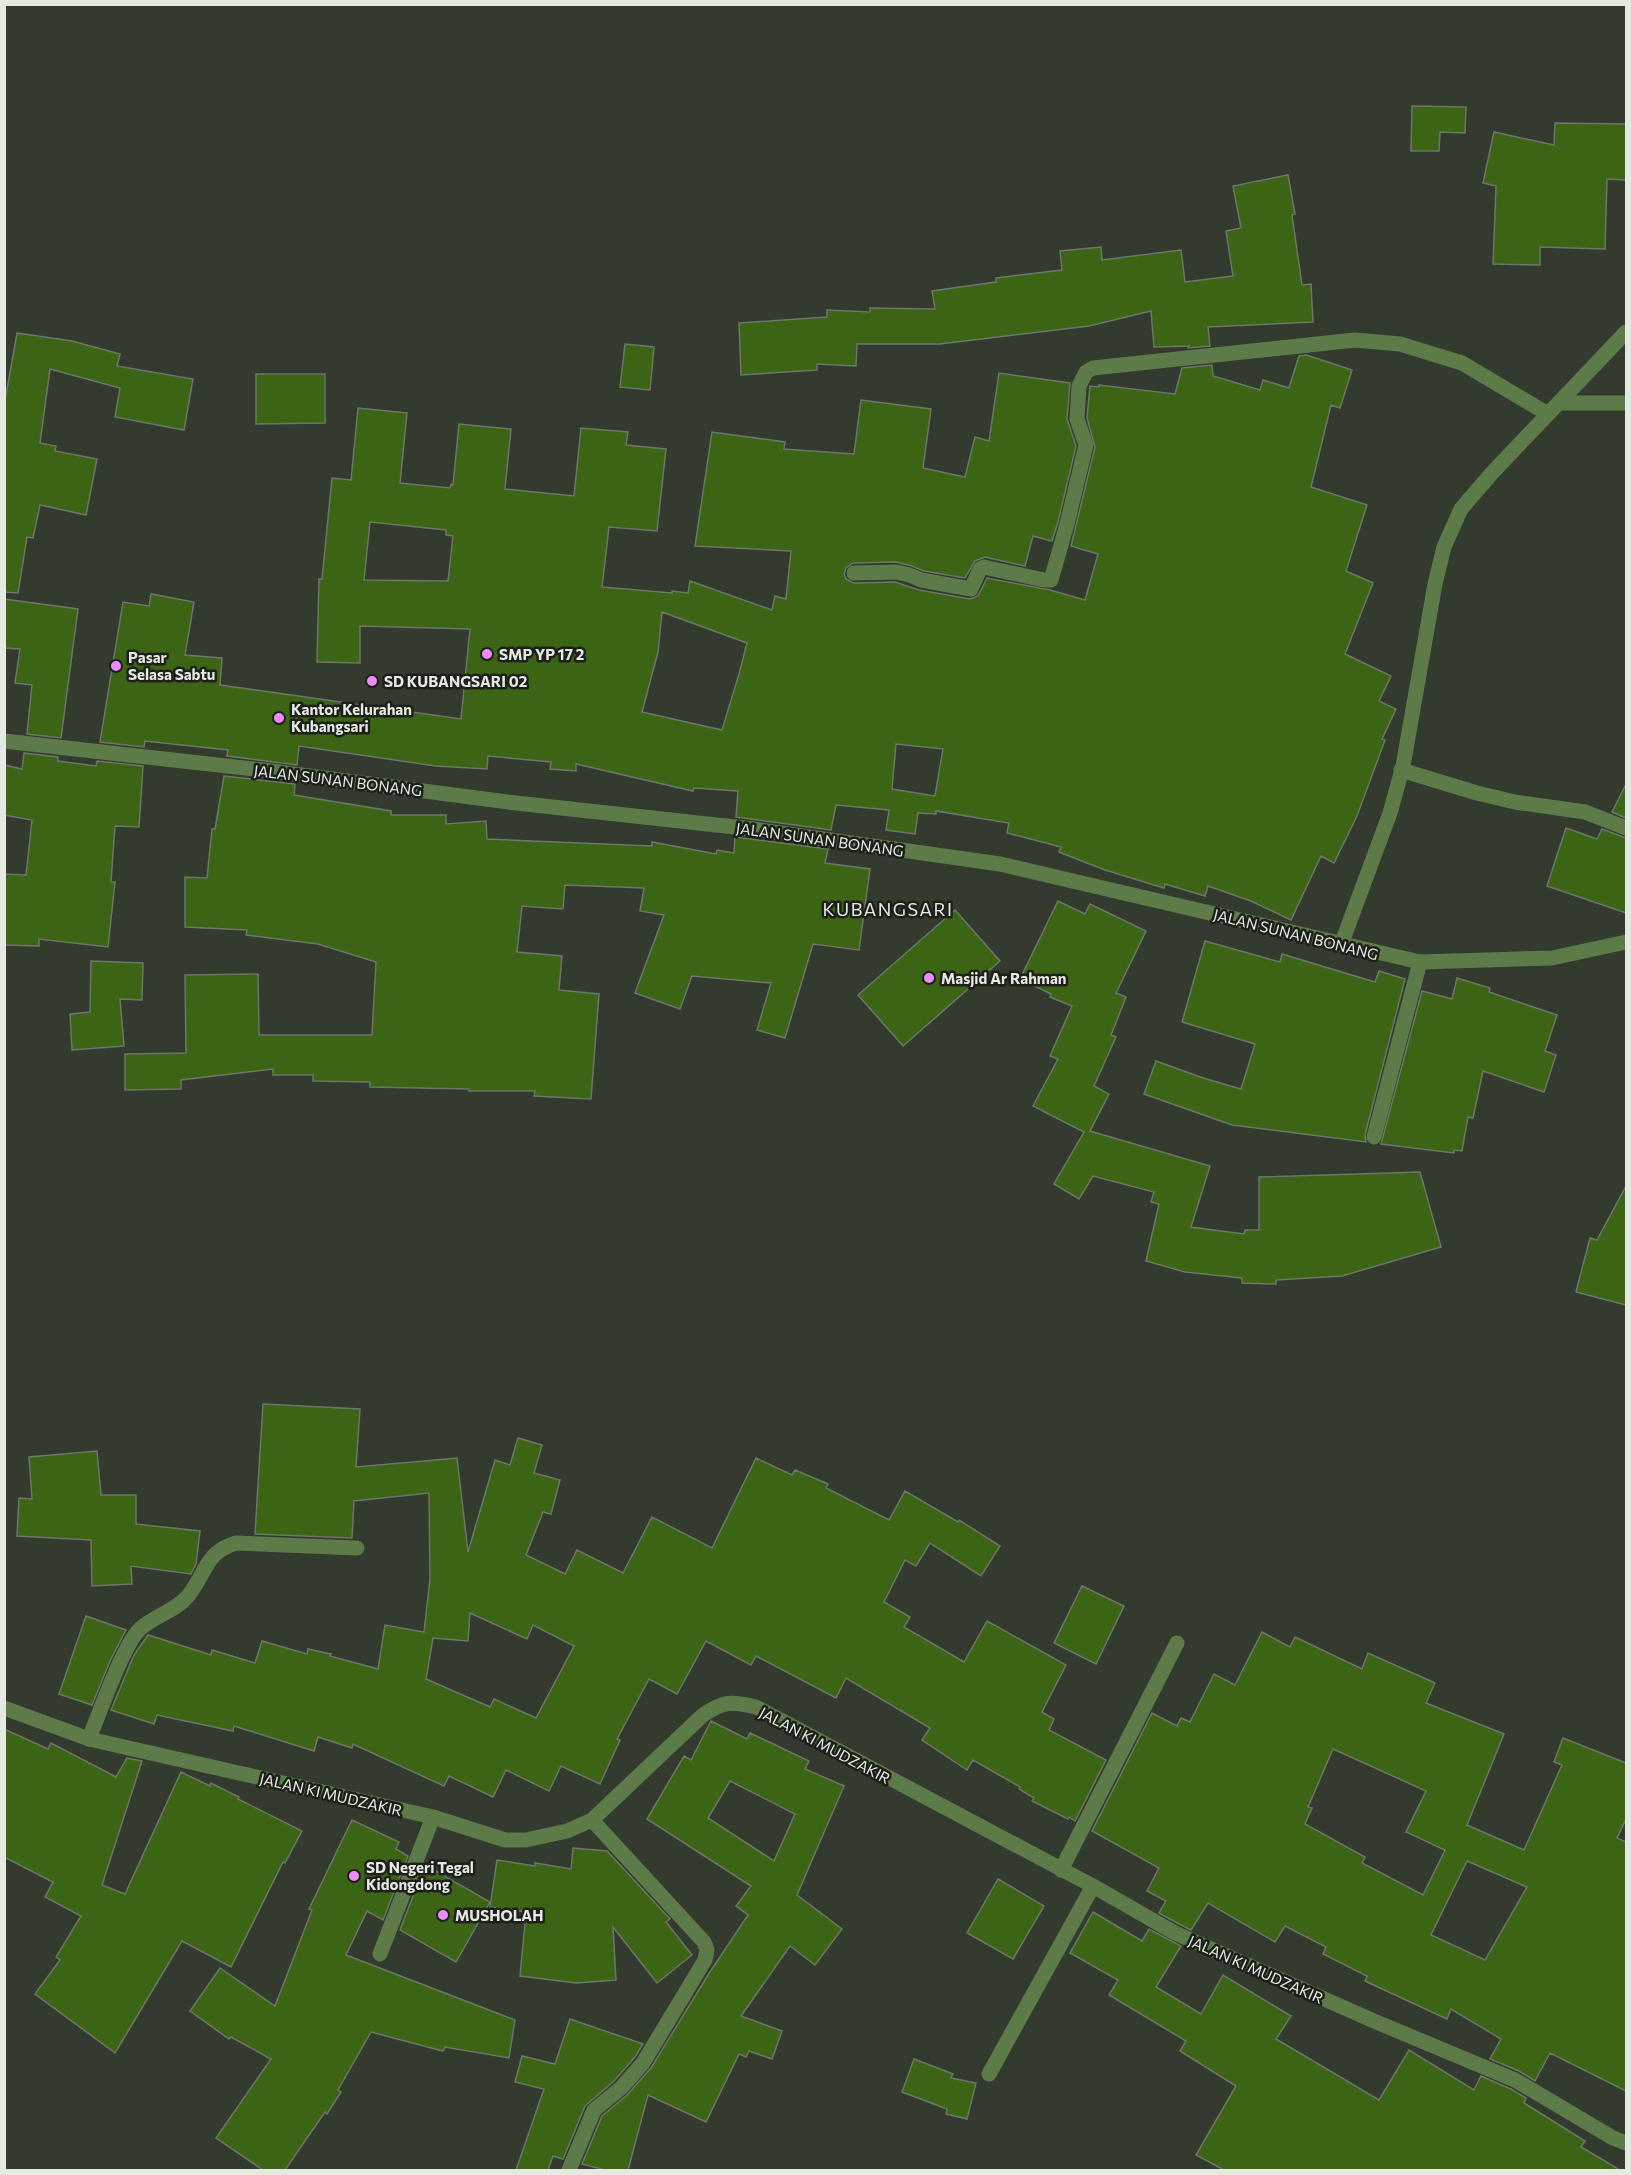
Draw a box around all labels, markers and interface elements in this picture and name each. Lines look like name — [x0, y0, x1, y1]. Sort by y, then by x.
place label: SMP YP 17 2 — [499, 645, 584, 663]
marker: SMP YP 17 2 — [480, 647, 494, 661]
place label: Pasar Selasa Sabtu — [128, 648, 215, 683]
marker: Pasar Selasa Sabtu — [109, 659, 123, 673]
place label: SD KUBANGSARI 02 — [384, 672, 527, 690]
marker: SD KUBANGSARI 02 — [365, 674, 379, 688]
place label: Kantor Kelurahan Kubangsari — [291, 700, 412, 735]
marker: Kantor Kelurahan Kubangsari — [272, 711, 286, 725]
street label: JALAN SUNAN BONANG — [253, 761, 423, 799]
street label: JALAN SUNAN BONANG — [735, 818, 905, 860]
district label: KUBANGSARI — [822, 898, 954, 920]
street label: JALAN SUNAN BONANG — [1212, 905, 1380, 963]
place label: Masjid Ar Rahman — [941, 969, 1067, 987]
marker: Masjid Ar Rahman — [922, 971, 936, 985]
street label: JALAN KI MUDZAKIR — [756, 1703, 894, 1787]
street label: JALAN KI MUDZAKIR — [258, 1769, 404, 1819]
place label: SD Negeri Tegal Kidongdong — [366, 1858, 474, 1893]
marker: SD Negeri Tegal Kidongdong — [347, 1869, 361, 1883]
place label: MUSHOLAH — [455, 1906, 543, 1924]
marker: MUSHOLAH — [436, 1908, 450, 1922]
street label: JALAN KI MUDZAKIR — [1186, 1931, 1326, 2007]

